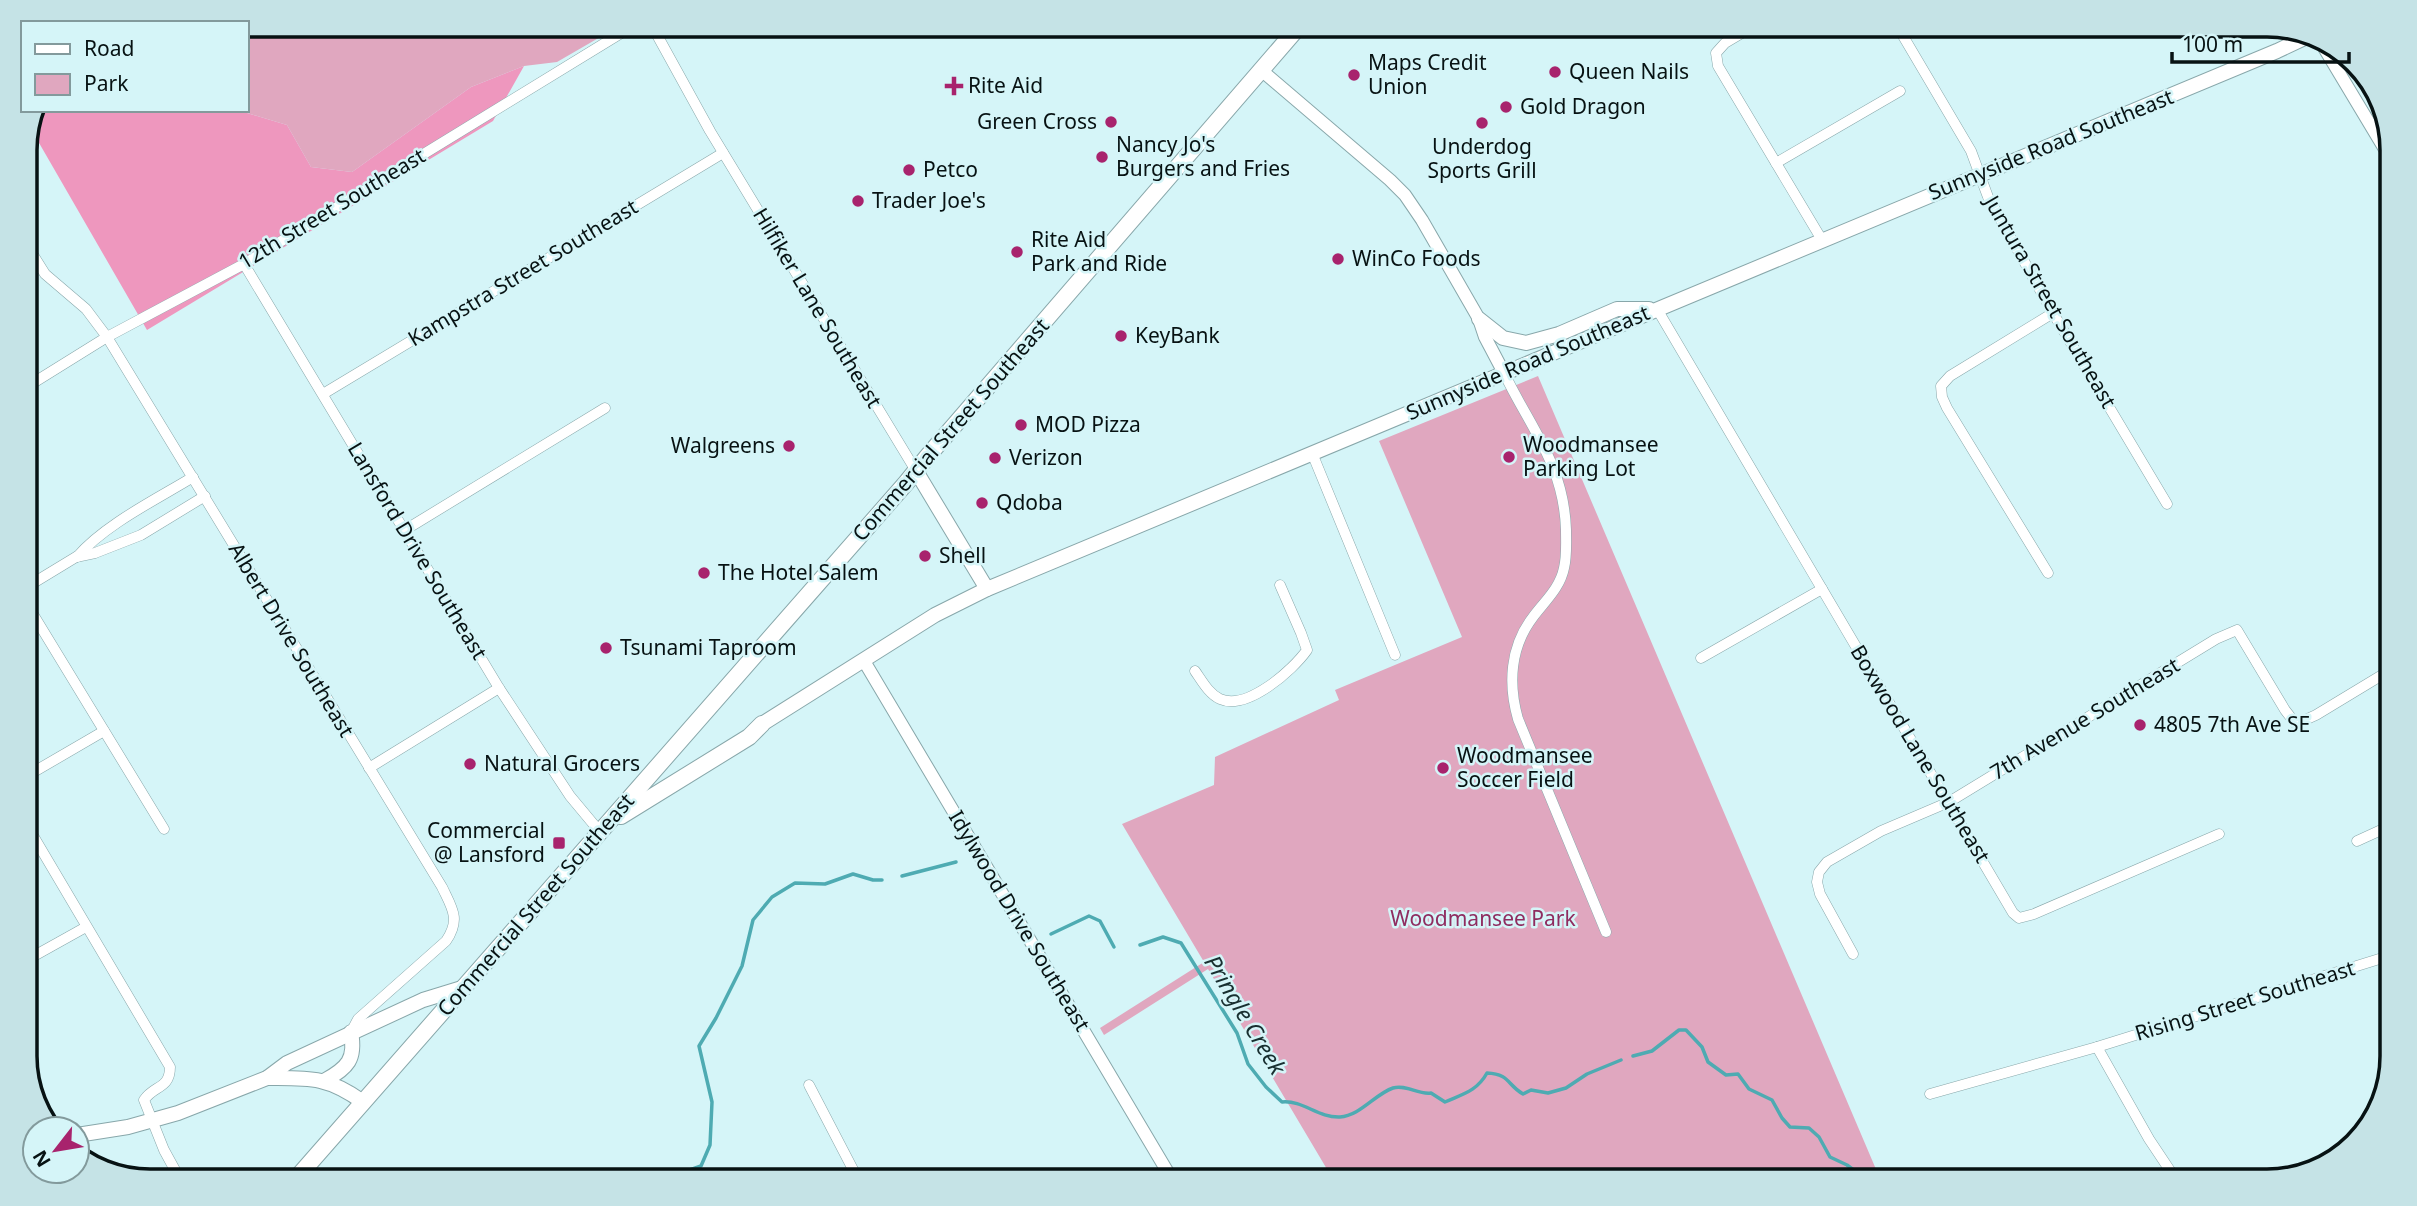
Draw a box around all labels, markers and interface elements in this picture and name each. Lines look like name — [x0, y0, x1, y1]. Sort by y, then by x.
legend — [21, 21, 248, 112]
scale bar — [2172, 21, 2349, 65]
text: 100 m — [2182, 30, 2243, 58]
text: Road — [84, 34, 134, 62]
place label: Maps Credit Union — [1368, 48, 1487, 100]
place label: Queen Nails — [1569, 57, 1689, 85]
marker: Queen Nails — [1547, 64, 1563, 80]
marker: Maps Credit Union — [1346, 67, 1362, 83]
text: Park — [84, 69, 129, 97]
place label: Rite Aid — [968, 71, 1043, 99]
marker: Rite Aid — [946, 78, 962, 94]
street label: Sunnyside Road Southeast — [1924, 82, 2178, 206]
place label: Gold Dragon — [1520, 92, 1646, 120]
marker: Gold Dragon — [1498, 99, 1514, 115]
place label: Green Cross — [977, 107, 1097, 135]
marker: Green Cross — [1103, 114, 1119, 130]
marker: Underdog Sports Grill — [1474, 115, 1490, 131]
place label: Nancy Jo's Burgers and Fries — [1116, 130, 1290, 182]
place label: Underdog Sports Grill — [1427, 132, 1537, 184]
street label: 12th Street Southeast — [233, 141, 430, 275]
marker: Nancy Jo's Burgers and Fries — [1094, 149, 1110, 165]
place label: Petco — [923, 155, 978, 183]
marker: Petco — [901, 162, 917, 178]
place label: Trader Joe's — [872, 186, 986, 214]
street label: Juntura Street Southeast — [1978, 188, 2123, 413]
street label: Kampstra Street Southeast — [402, 192, 643, 352]
marker: Trader Joe's — [850, 193, 866, 209]
street label: Hilfiker Lane Southeast — [747, 202, 889, 413]
place label: Rite Aid Park and Ride — [1031, 225, 1167, 277]
marker: Rite Aid Park and Ride — [1009, 244, 1025, 260]
place label: WinCo Foods — [1352, 244, 1481, 272]
marker: WinCo Foods — [1330, 251, 1346, 267]
street label: Sunnyside Road Southeast — [1402, 298, 1654, 426]
street label: Commercial Street Southeast — [846, 312, 1055, 547]
place label: KeyBank — [1135, 321, 1221, 349]
marker: KeyBank — [1113, 328, 1129, 344]
place label: MOD Pizza — [1035, 410, 1141, 438]
marker: MOD Pizza — [1013, 417, 1029, 433]
place label: Woodmansee Parking Lot — [1523, 430, 1659, 482]
place label: Walgreens — [671, 431, 775, 459]
street label: Lansford Drive Southeast — [342, 437, 494, 665]
marker: Walgreens — [781, 438, 797, 454]
place label: Verizon — [1009, 443, 1083, 471]
marker: Woodmansee Parking Lot — [1501, 449, 1517, 465]
marker: Verizon — [987, 450, 1003, 466]
place label: Qdoba — [996, 488, 1063, 516]
marker: Qdoba — [974, 495, 990, 511]
street label: Albert Drive Southeast — [223, 537, 361, 742]
place label: Shell — [939, 541, 986, 569]
marker: Shell — [917, 548, 933, 564]
place label: The Hotel Salem — [718, 558, 879, 586]
marker: The Hotel Salem — [696, 565, 712, 581]
place label: Tsunami Taproom — [620, 633, 797, 661]
street label: Boxwood Lane Southeast — [1845, 639, 1997, 868]
marker: Tsunami Taproom — [598, 640, 614, 656]
street label: 7th Avenue Southeast — [1985, 650, 2185, 786]
place label: 4805 7th Ave SE — [2154, 710, 2310, 738]
marker: 4805 7th Ave SE — [2132, 717, 2148, 733]
place label: Woodmansee Soccer Field — [1457, 741, 1593, 793]
place label: Natural Grocers — [484, 749, 640, 777]
marker: Natural Grocers — [462, 756, 478, 772]
marker: Woodmansee Soccer Field — [1435, 760, 1451, 776]
street label: Commercial Street Southeast — [431, 787, 640, 1022]
street label: Idylwood Drive Southeast — [943, 805, 1097, 1036]
place label: Commercial @ Lansford — [427, 816, 545, 868]
marker: Commercial @ Lansford — [551, 835, 567, 851]
park label: Woodmansee Park — [1390, 904, 1576, 932]
water label: Pringle Creek — [1197, 949, 1295, 1082]
street label: Rising Street Southeast — [2131, 953, 2358, 1047]
north arrow — [21, 1115, 91, 1185]
text: N — [26, 1145, 57, 1172]

